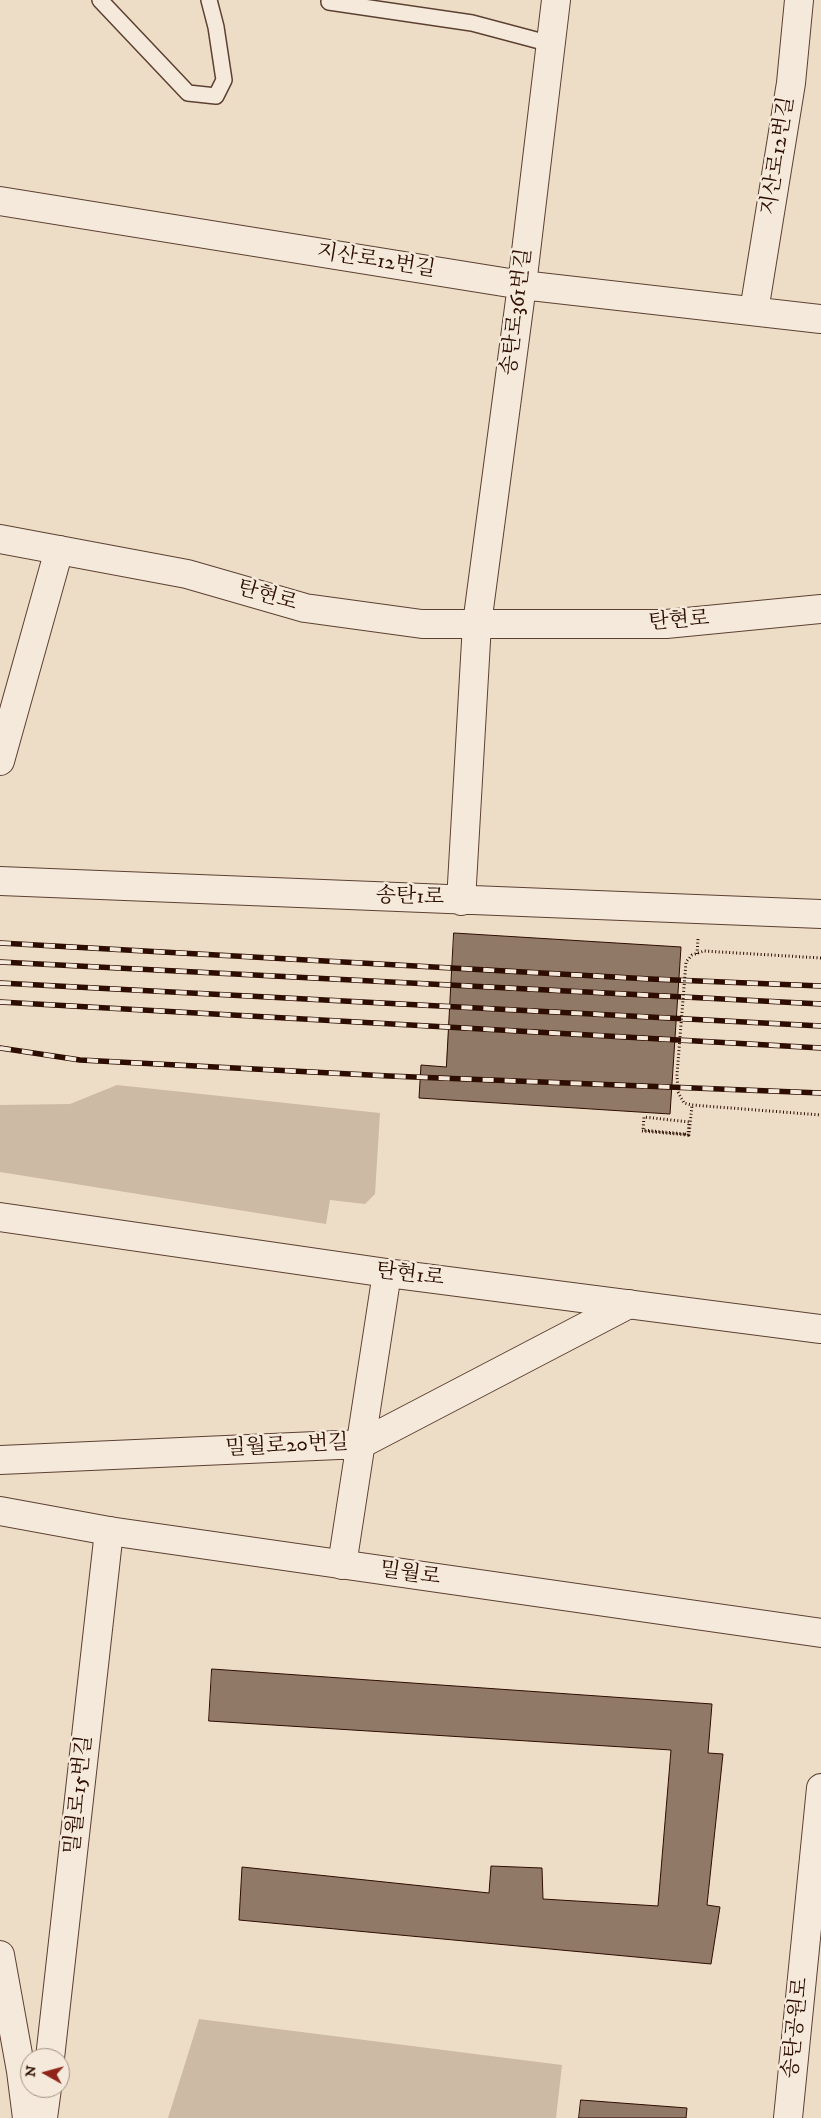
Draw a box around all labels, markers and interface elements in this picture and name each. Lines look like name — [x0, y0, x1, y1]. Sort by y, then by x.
street label: 지산로12번길 — [757, 95, 801, 217]
street label: 지산로12번길 — [315, 240, 437, 284]
street label: 송탄로361번길 — [498, 247, 538, 377]
street label: 탄현로 — [234, 577, 300, 617]
street label: 탄현로 — [648, 607, 710, 637]
street label: 송탄1로 — [375, 884, 445, 912]
street label: 탄현1로 — [374, 1259, 446, 1293]
street label: 밀월로20번길 — [225, 1431, 349, 1463]
street label: 밀월로 — [378, 1558, 442, 1592]
street label: 밀월로15번길 — [61, 1734, 99, 1856]
street label: 송탄공원로 — [779, 1976, 815, 2080]
north arrow — [20, 2048, 70, 2098]
text: N — [21, 2064, 41, 2078]

